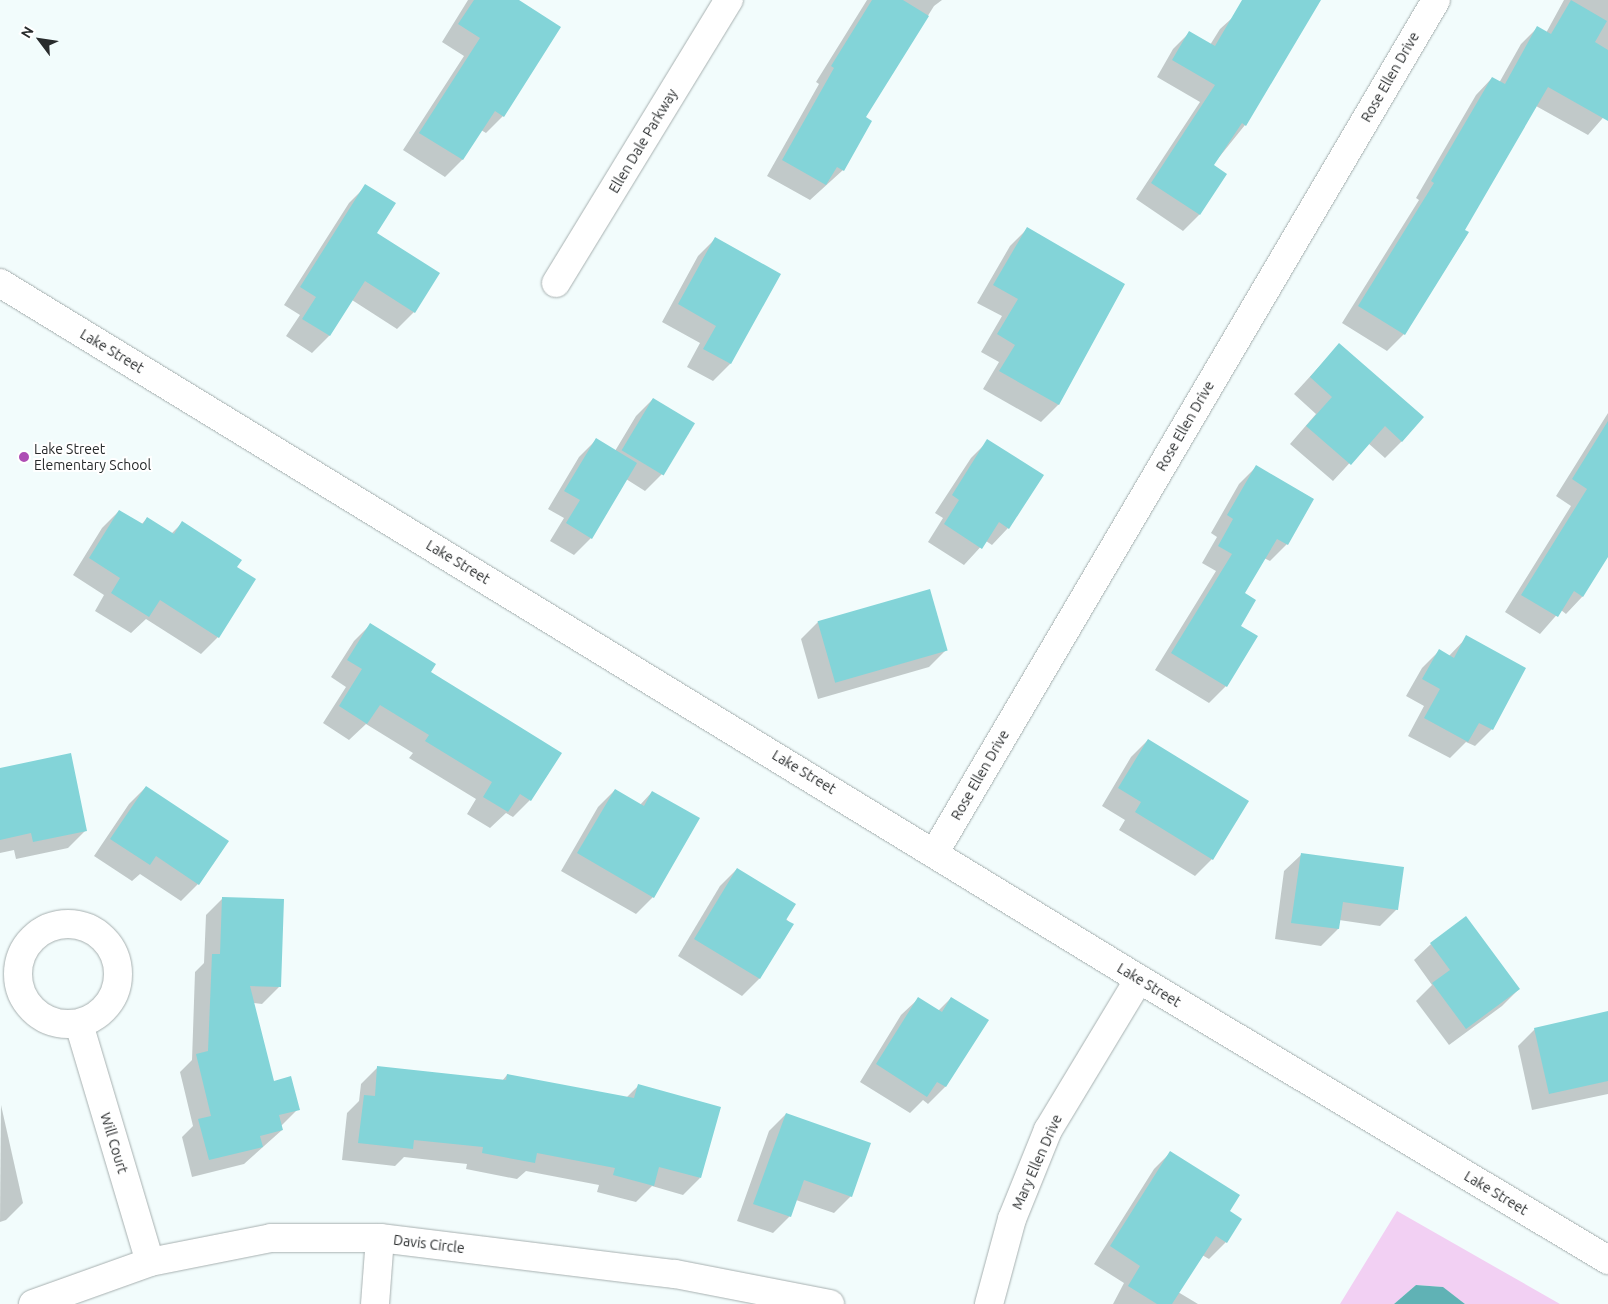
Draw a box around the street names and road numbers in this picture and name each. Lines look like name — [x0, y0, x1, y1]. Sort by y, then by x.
street label: Rose Ellen Drive — [1357, 29, 1423, 125]
street label: Ellen Dale Parkway — [605, 86, 681, 196]
street label: Lake Street — [77, 325, 147, 377]
street label: Rose Ellen Drive — [1152, 378, 1218, 474]
street label: Lake Street — [423, 536, 493, 588]
street label: Rose Ellen Drive — [947, 727, 1013, 823]
street label: Lake Street — [769, 746, 839, 798]
street label: Lake Street — [1114, 959, 1184, 1011]
street label: Will Court — [97, 1111, 131, 1175]
street label: Mary Ellen Drive — [1009, 1112, 1065, 1212]
street label: Lake Street — [1461, 1167, 1531, 1219]
street label: Davis Circle — [392, 1231, 466, 1257]

